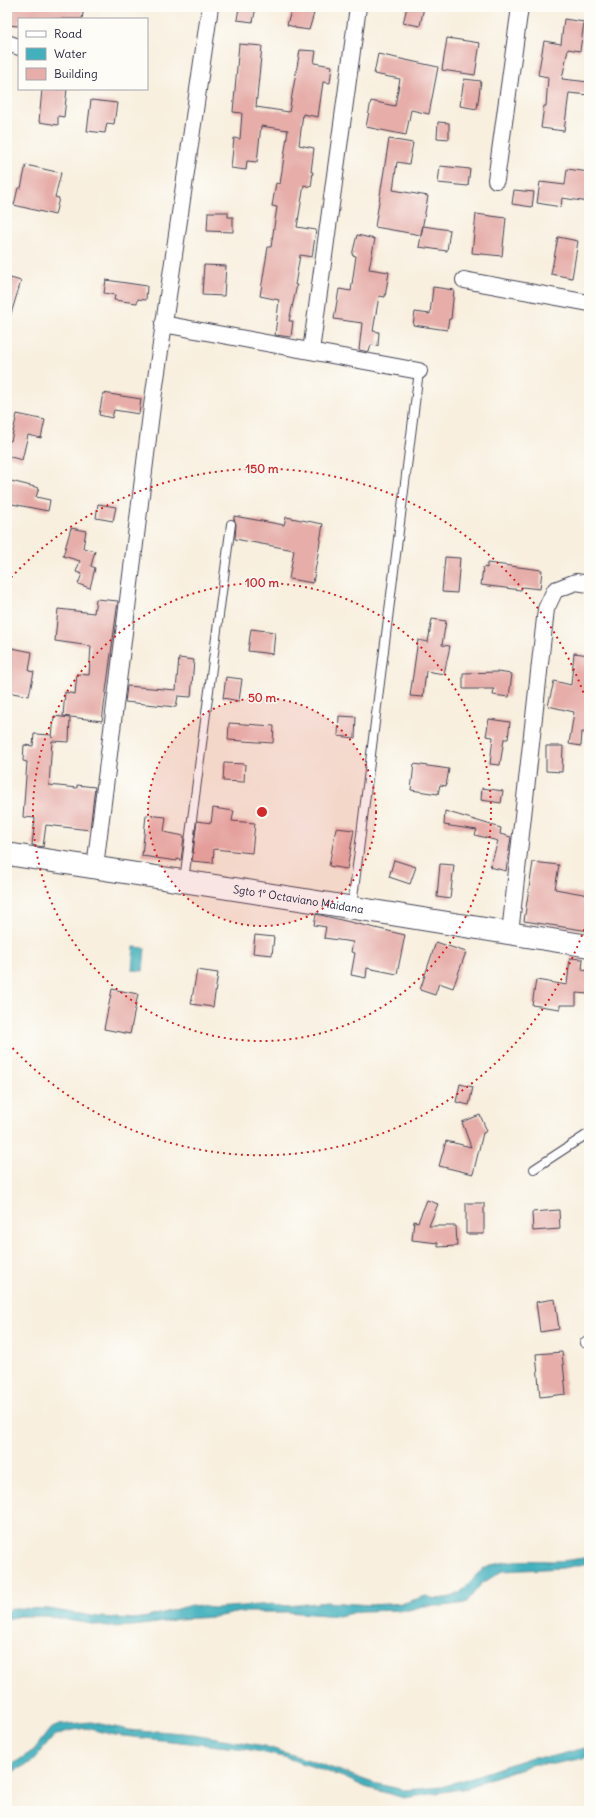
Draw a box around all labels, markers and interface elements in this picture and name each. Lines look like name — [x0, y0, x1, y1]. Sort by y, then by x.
legend — [18, 18, 148, 90]
text: Road — [54, 26, 82, 41]
text: Water — [54, 46, 87, 61]
text: Building — [54, 66, 98, 81]
text: 150 m — [246, 461, 279, 476]
text: 100 m — [245, 575, 279, 590]
text: 50 m — [248, 690, 277, 705]
centre of rings — [255, 805, 269, 819]
street label: Sgto 1° Octaviano Maidana — [232, 882, 365, 916]

